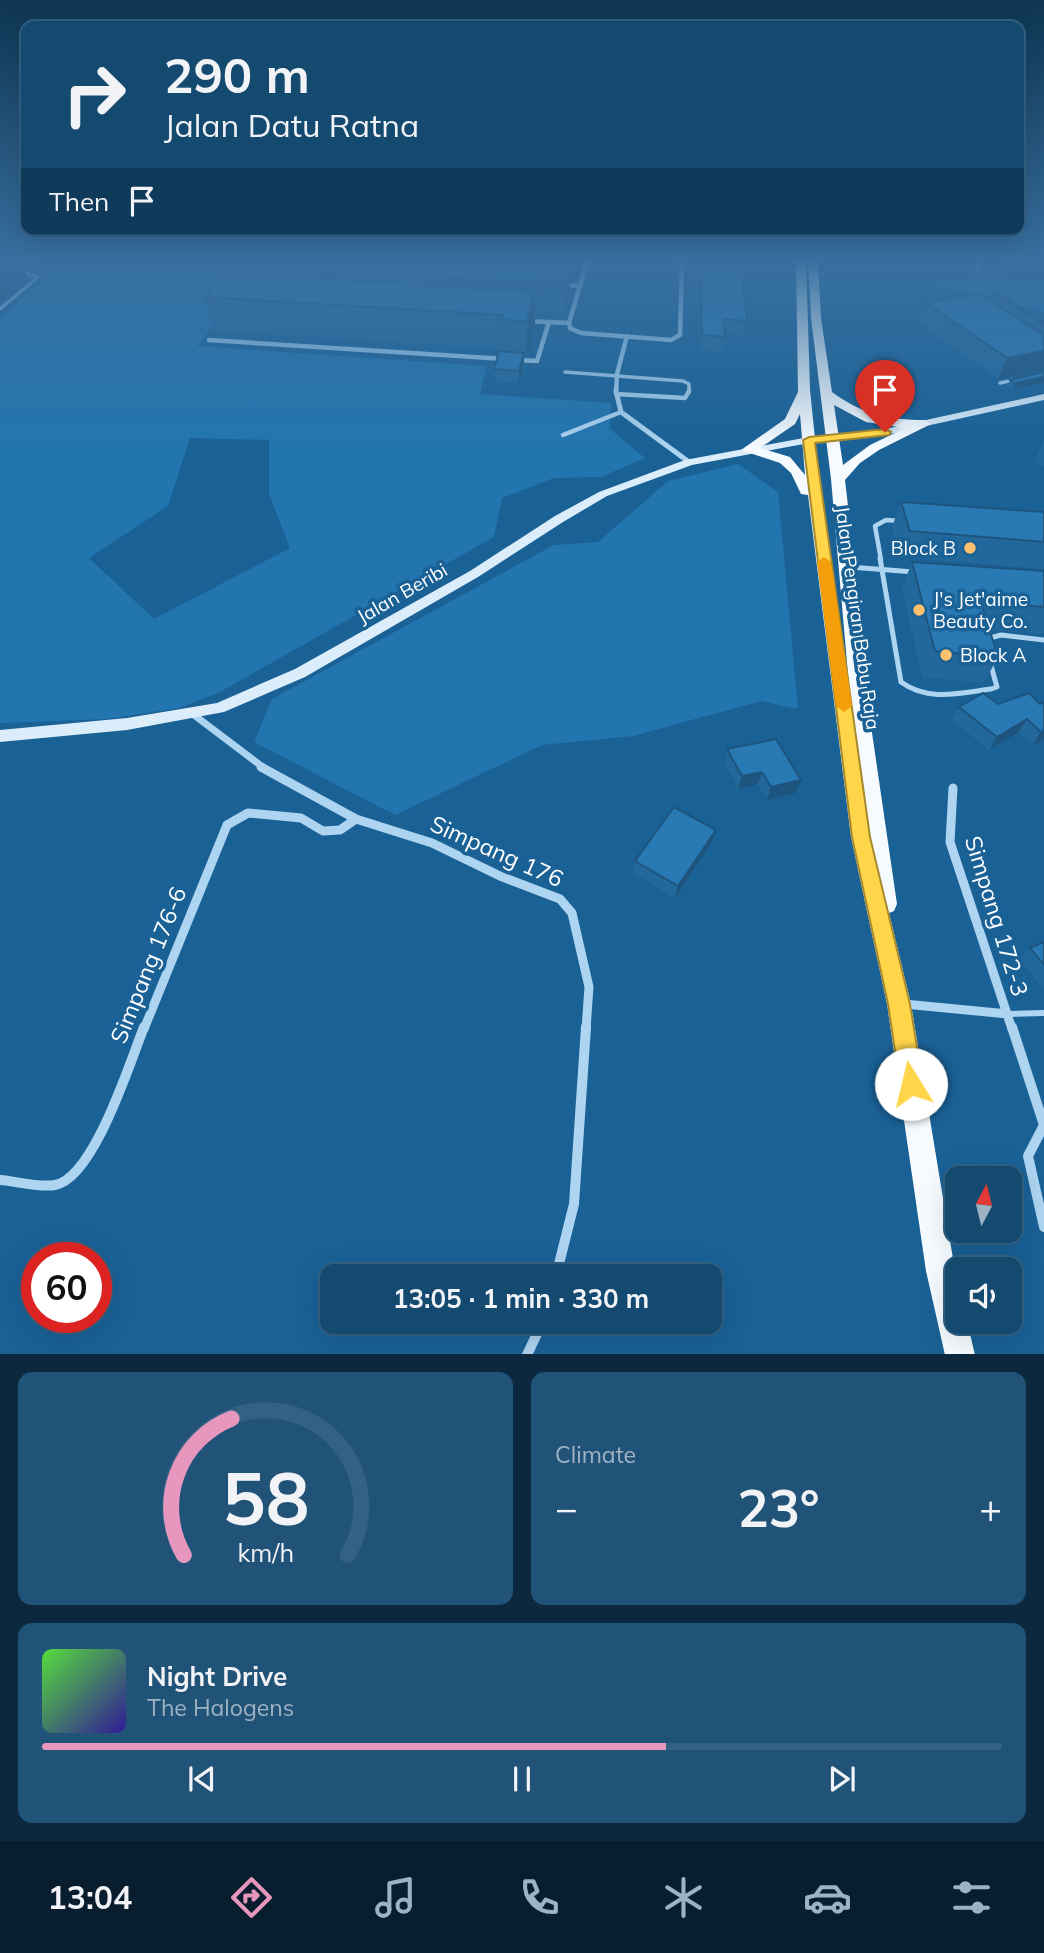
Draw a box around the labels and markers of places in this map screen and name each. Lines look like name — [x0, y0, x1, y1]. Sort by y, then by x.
pin — [855, 360, 915, 432]
place label: Block B — [891, 536, 956, 560]
marker: Block B — [962, 540, 978, 556]
place label: J's Jet'aime Beauty Co. — [933, 587, 1028, 633]
marker: J's Jet'aime Beauty Co. — [911, 602, 927, 618]
place label: Block A — [960, 643, 1026, 667]
marker: Block A — [938, 647, 954, 663]

